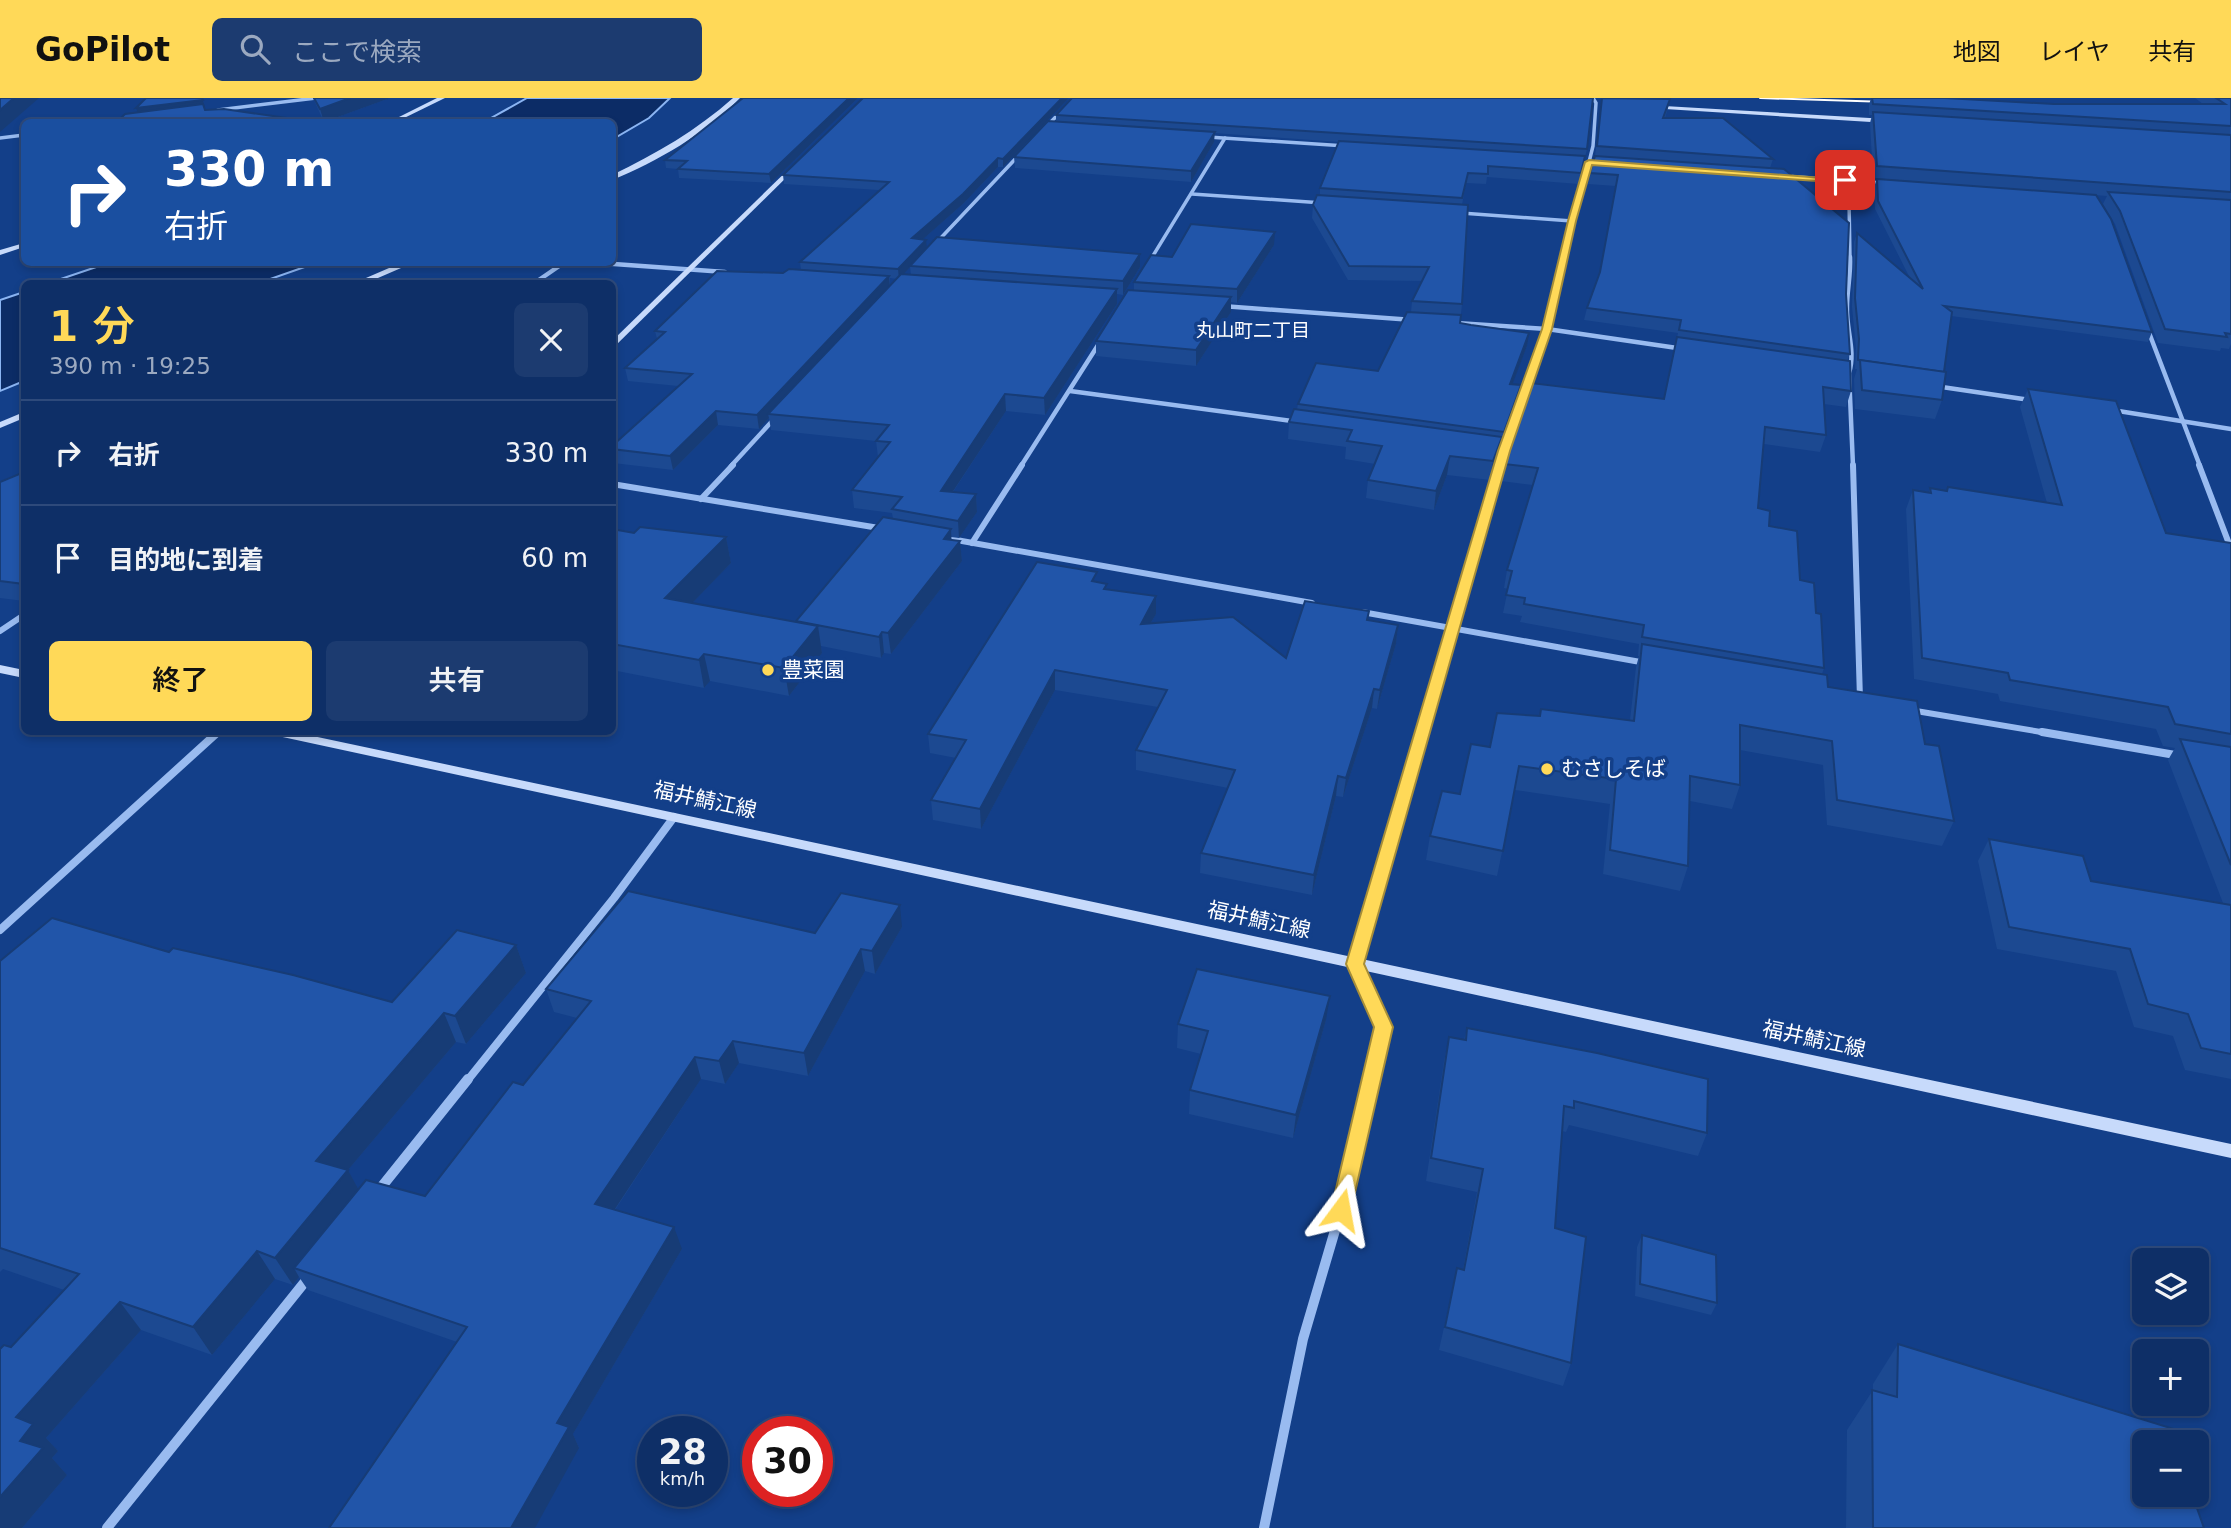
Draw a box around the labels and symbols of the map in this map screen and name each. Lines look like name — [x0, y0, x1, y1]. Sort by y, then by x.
pin — [1815, 150, 1875, 210]
district label: 丸山町二丁目 — [1196, 319, 1310, 341]
place label: 豊菜園 — [782, 658, 845, 682]
marker: 豊菜園 — [760, 662, 776, 678]
place label: むさしそば — [1561, 757, 1666, 781]
marker: むさしそば — [1539, 761, 1555, 777]
street label: 福井鯖江線 — [651, 777, 759, 823]
street label: 福井鯖江線 — [1205, 897, 1313, 943]
street label: 福井鯖江線 — [1760, 1016, 1868, 1062]
position arrow — [1304, 1173, 1378, 1247]
speed limit sign: 30 — [742, 1416, 833, 1507]

